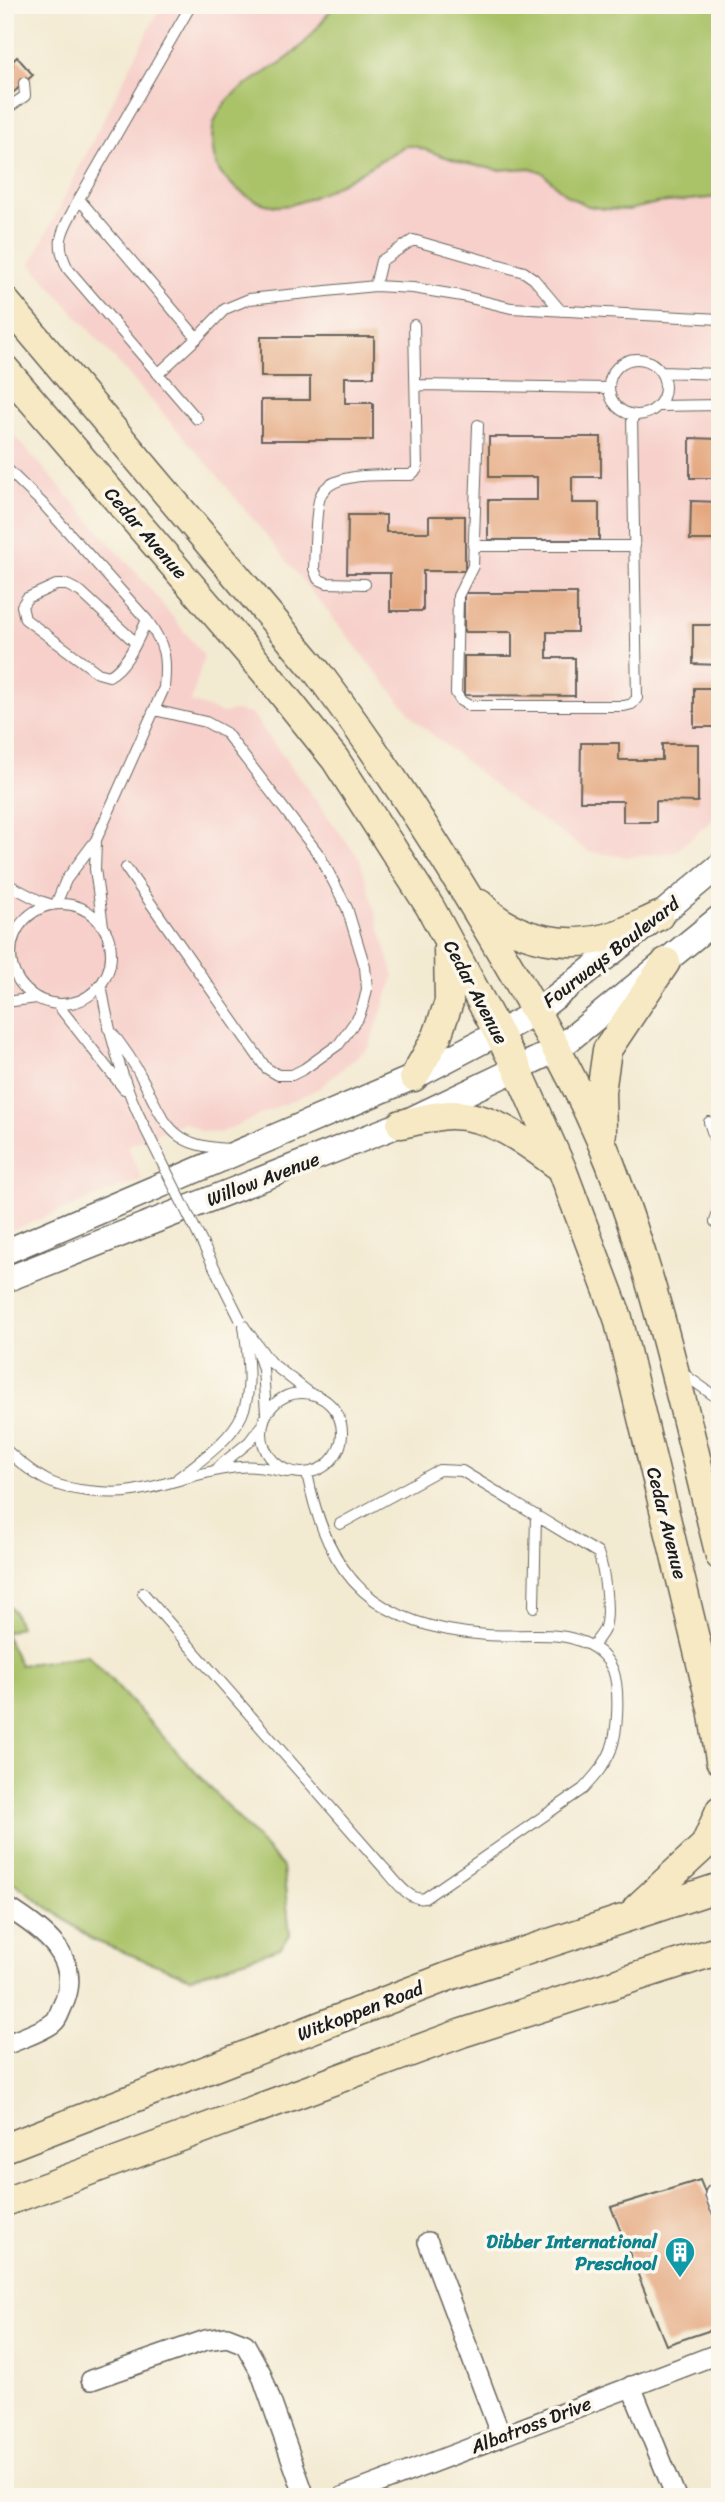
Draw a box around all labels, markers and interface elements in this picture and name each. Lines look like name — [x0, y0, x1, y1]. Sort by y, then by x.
street label: Cedar Avenue — [96, 479, 196, 587]
street label: Fourways Boulevard — [535, 887, 688, 1016]
street label: Cedar Avenue — [435, 934, 518, 1051]
street label: Willow Avenue — [201, 1142, 325, 1216]
street label: Cedar Avenue — [637, 1463, 697, 1583]
street label: Witkoppen Road — [292, 1971, 430, 2050]
place label: Dibber International Preschool — [486, 2225, 659, 2280]
building icon: Dibber International Preschool — [663, 2235, 697, 2279]
street label: Albatross Drive — [465, 2387, 596, 2464]

